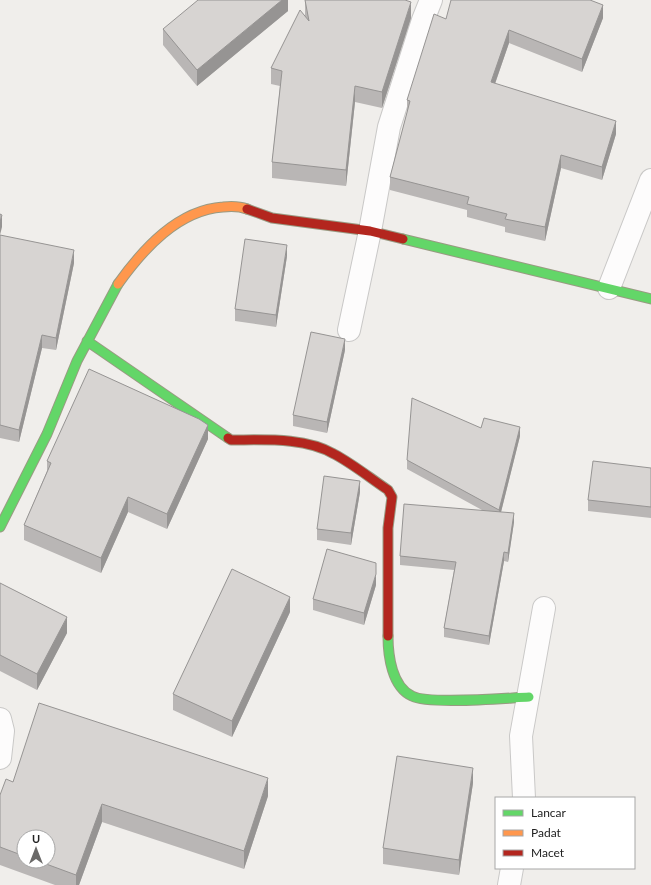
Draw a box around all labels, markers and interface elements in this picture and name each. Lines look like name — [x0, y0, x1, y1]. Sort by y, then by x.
legend — [495, 797, 635, 869]
text: Lancar — [531, 805, 567, 820]
text: Padat — [531, 825, 562, 840]
north arrow — [16, 829, 56, 869]
text: U — [32, 832, 40, 845]
text: Macet — [531, 845, 565, 860]

